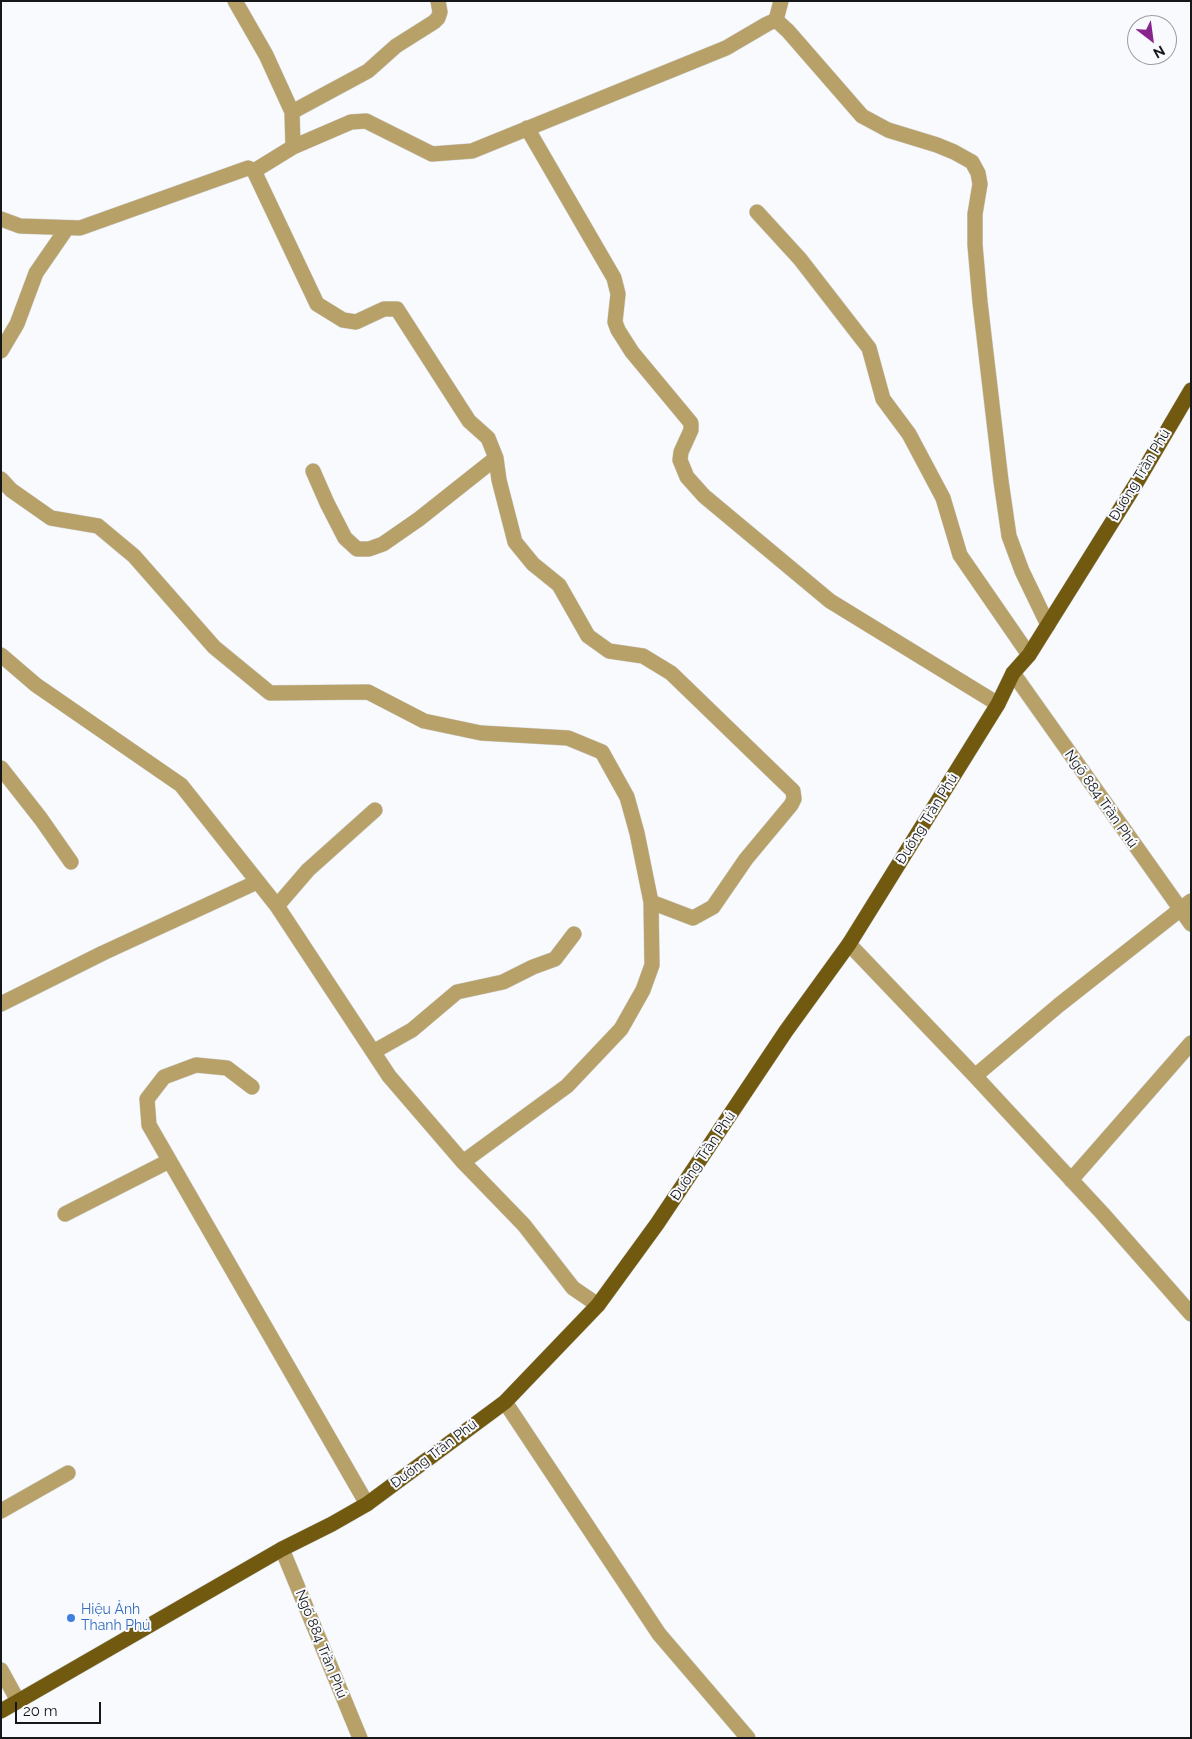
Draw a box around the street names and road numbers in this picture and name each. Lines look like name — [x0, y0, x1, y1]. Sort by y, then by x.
street label: Đường Trần Phú — [1106, 426, 1174, 524]
street label: Ngõ 884 Trần Phú — [1061, 747, 1141, 851]
street label: Đường Trần Phú — [892, 771, 962, 867]
street label: Đường Trần Phú — [667, 1108, 739, 1204]
street label: Đường Trần Phú — [387, 1416, 481, 1492]
street label: Ngõ 884 Trần Phú — [292, 1587, 350, 1701]

